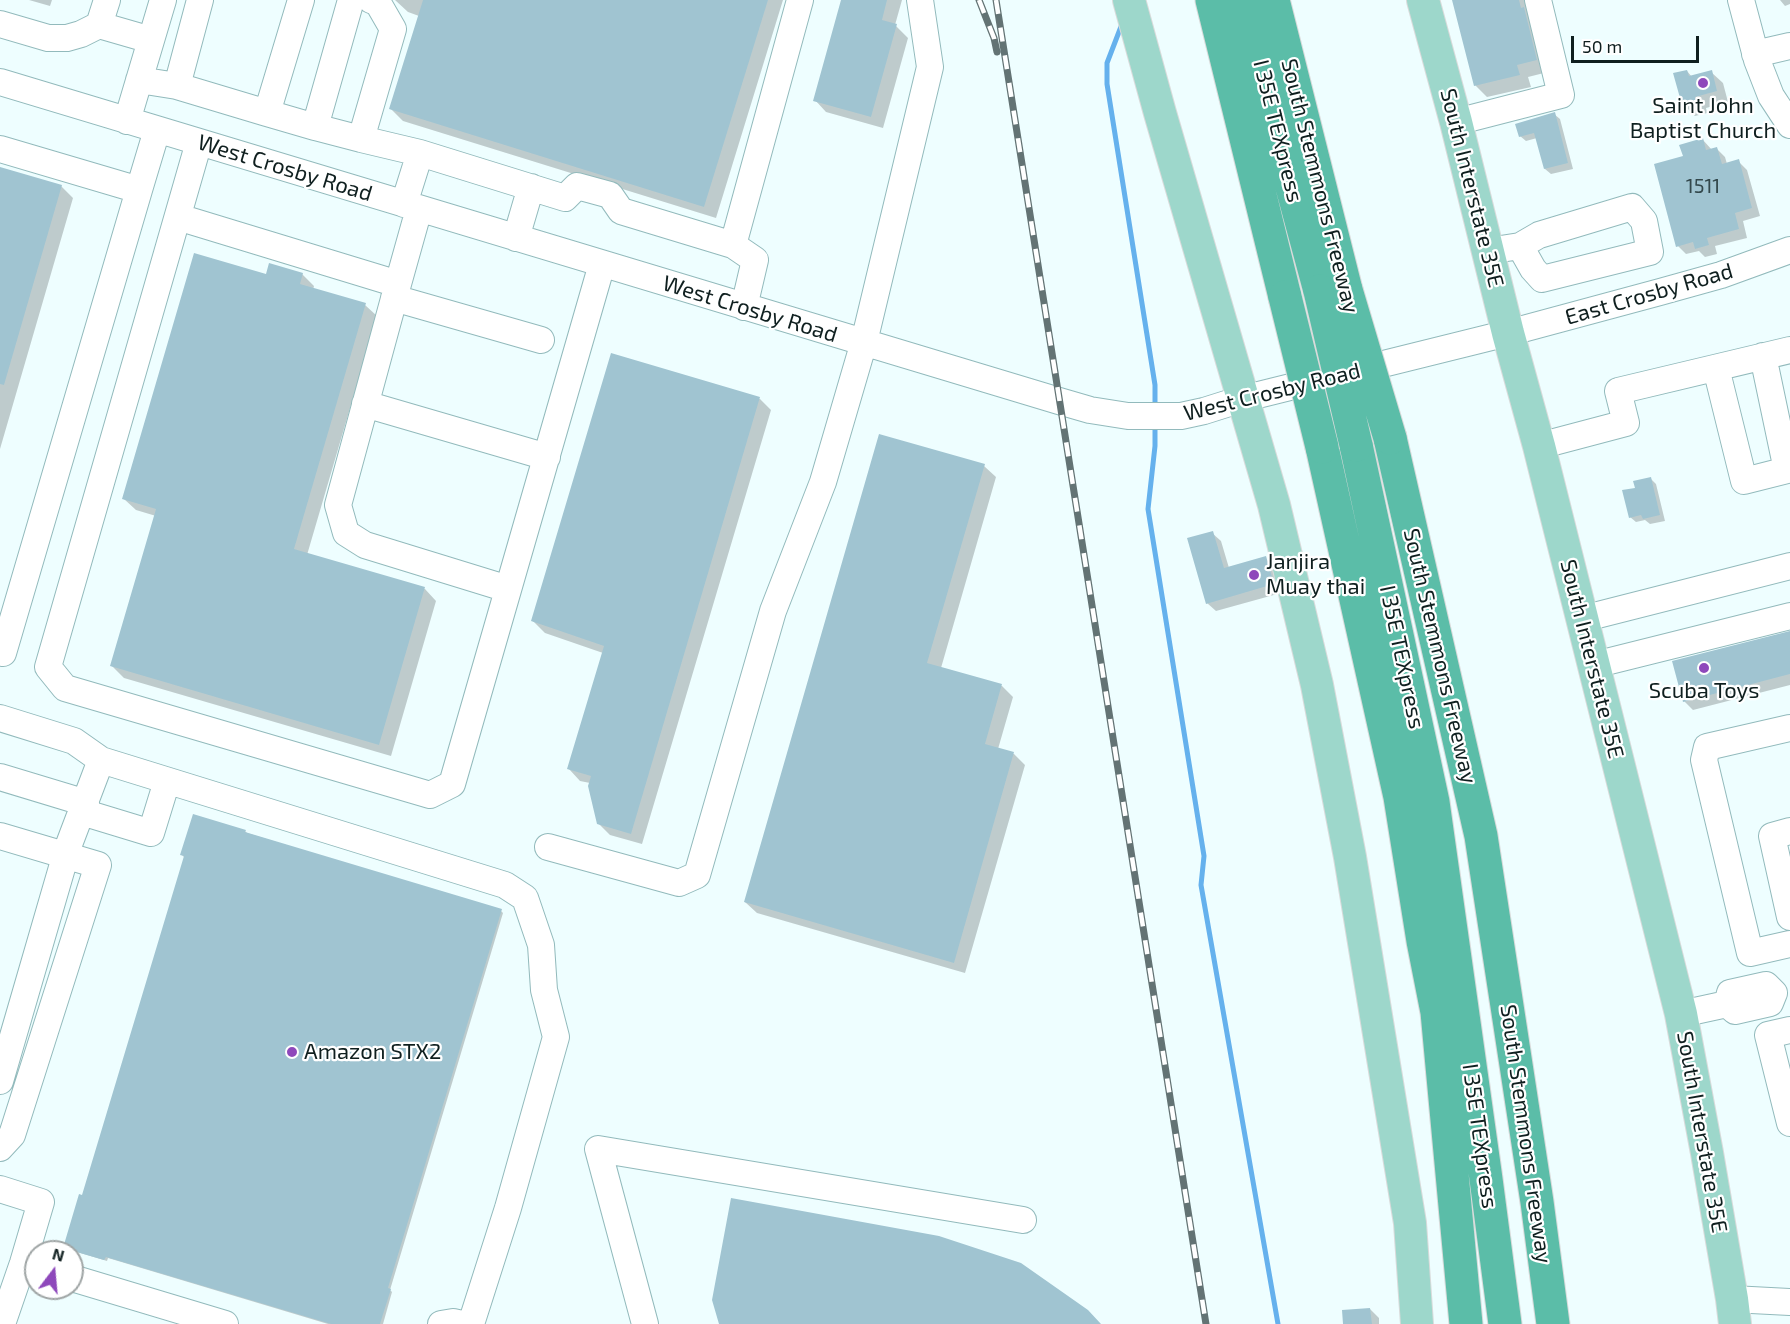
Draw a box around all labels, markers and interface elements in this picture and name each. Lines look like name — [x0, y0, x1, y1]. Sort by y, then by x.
scale bar — [1574, 24, 1702, 62]
text: 50 m — [1582, 35, 1622, 57]
street label: South Stemmons Freeway — [1276, 56, 1364, 316]
street label: I 35E TEXpress — [1248, 57, 1308, 205]
marker: Saint John Baptist Church — [1696, 76, 1710, 90]
street label: South Interstate 35E — [1435, 86, 1509, 290]
place label: Saint John Baptist Church — [1630, 93, 1776, 144]
street label: West Crosby Road — [195, 129, 375, 207]
house number: 1511 — [1686, 174, 1720, 198]
street label: East Crosby Road — [1562, 257, 1736, 331]
street label: West Crosby Road — [660, 270, 840, 348]
street label: West Crosby Road — [1181, 357, 1363, 427]
street label: South Stemmons Freeway — [1398, 526, 1482, 786]
place label: Janjira Muay thai — [1266, 549, 1365, 600]
street label: South Interstate 35E — [1555, 557, 1629, 761]
marker: Janjira Muay thai — [1247, 568, 1261, 582]
street label: I 35E TEXpress — [1374, 583, 1430, 731]
marker: Scuba Toys — [1697, 661, 1711, 675]
place label: Scuba Toys — [1649, 678, 1759, 704]
street label: South Stemmons Freeway — [1495, 1003, 1557, 1265]
street label: South Interstate 35E — [1671, 1029, 1733, 1235]
place label: Amazon STX2 — [304, 1039, 441, 1065]
marker: Amazon STX2 — [285, 1045, 299, 1059]
street label: I 35E TEXpress — [1457, 1062, 1503, 1210]
north arrow — [24, 1240, 84, 1300]
text: N — [50, 1243, 67, 1265]

